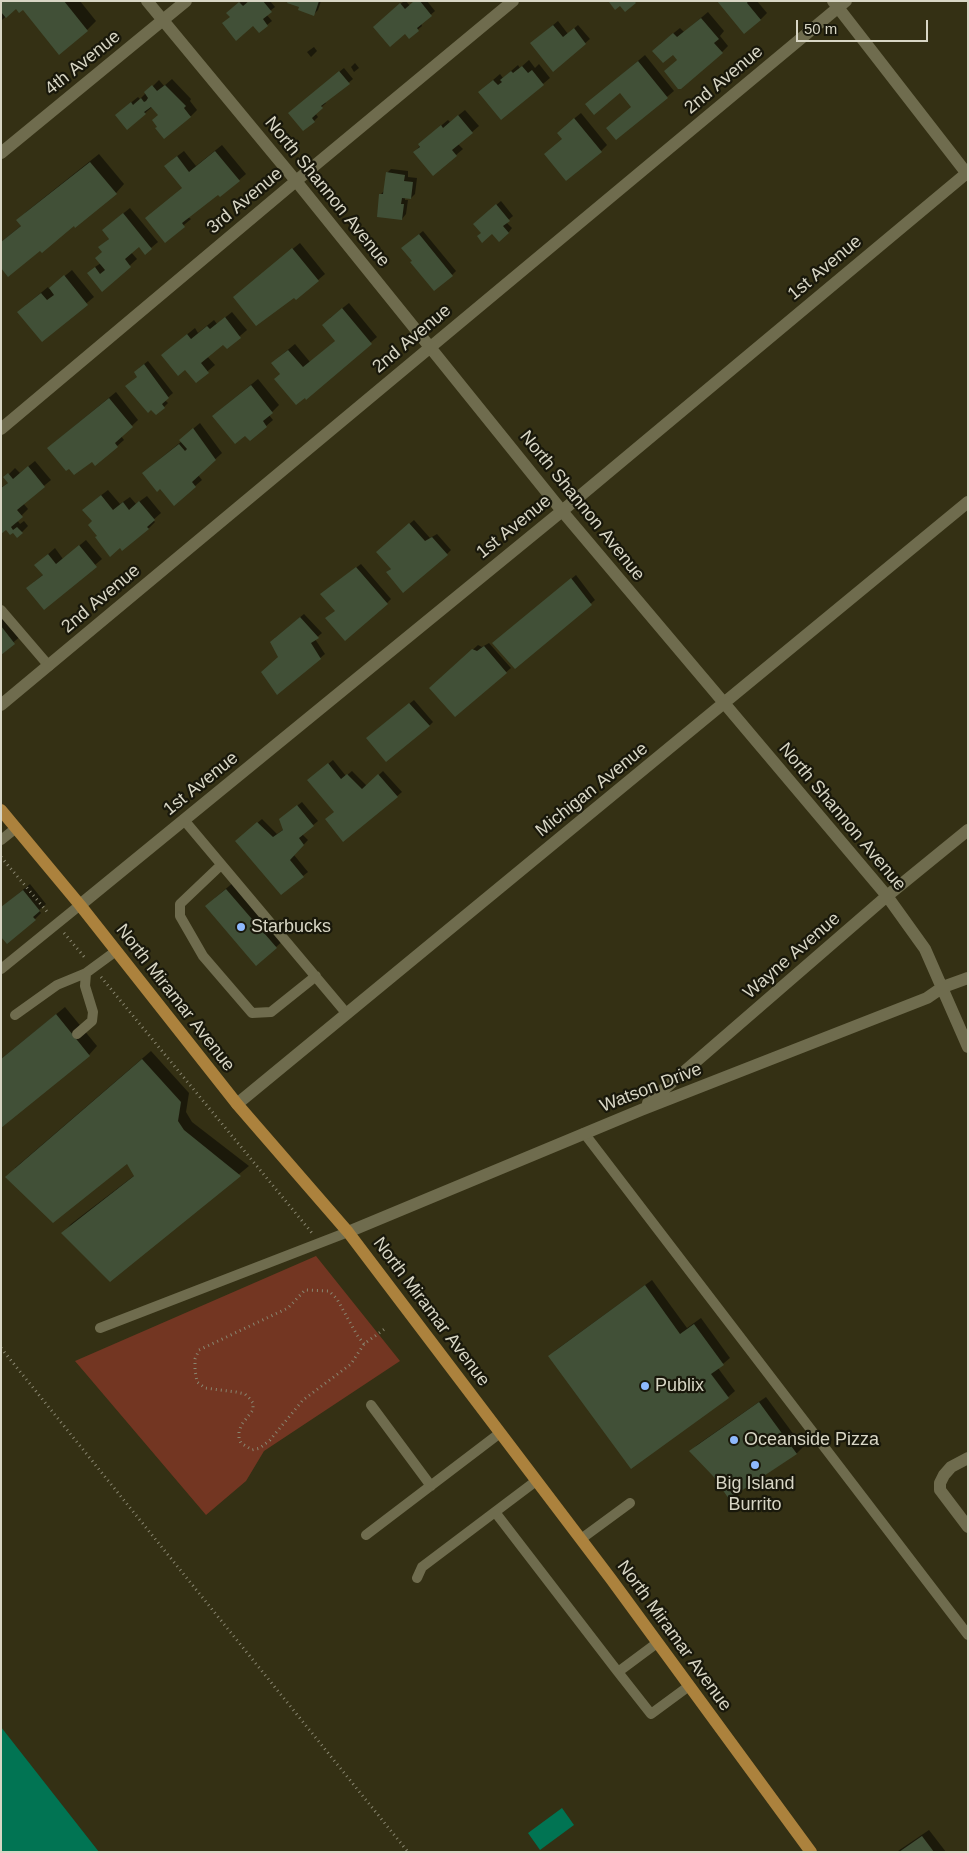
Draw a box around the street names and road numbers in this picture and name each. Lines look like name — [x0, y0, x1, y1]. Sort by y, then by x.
street label: 4th Avenue — [41, 26, 125, 100]
street label: 2nd Avenue — [680, 41, 768, 119]
street label: North Shannon Avenue — [260, 113, 394, 271]
street label: 3rd Avenue — [203, 163, 287, 239]
street label: 1st Avenue — [784, 231, 866, 305]
street label: 2nd Avenue — [368, 300, 456, 378]
street label: North Shannon Avenue — [515, 427, 649, 585]
street label: 1st Avenue — [472, 490, 556, 564]
street label: 2nd Avenue — [57, 560, 145, 638]
street label: Michigan Avenue — [532, 738, 652, 842]
street label: North Shannon Avenue — [774, 739, 910, 895]
street label: 1st Avenue — [159, 747, 243, 821]
street label: Wayne Avenue — [739, 908, 845, 1004]
street label: North Miramar Avenue — [111, 920, 239, 1076]
street label: Watson Drive — [597, 1059, 705, 1117]
street label: North Miramar Avenue — [368, 1233, 494, 1391]
street label: North Miramar Avenue — [612, 1557, 736, 1715]

